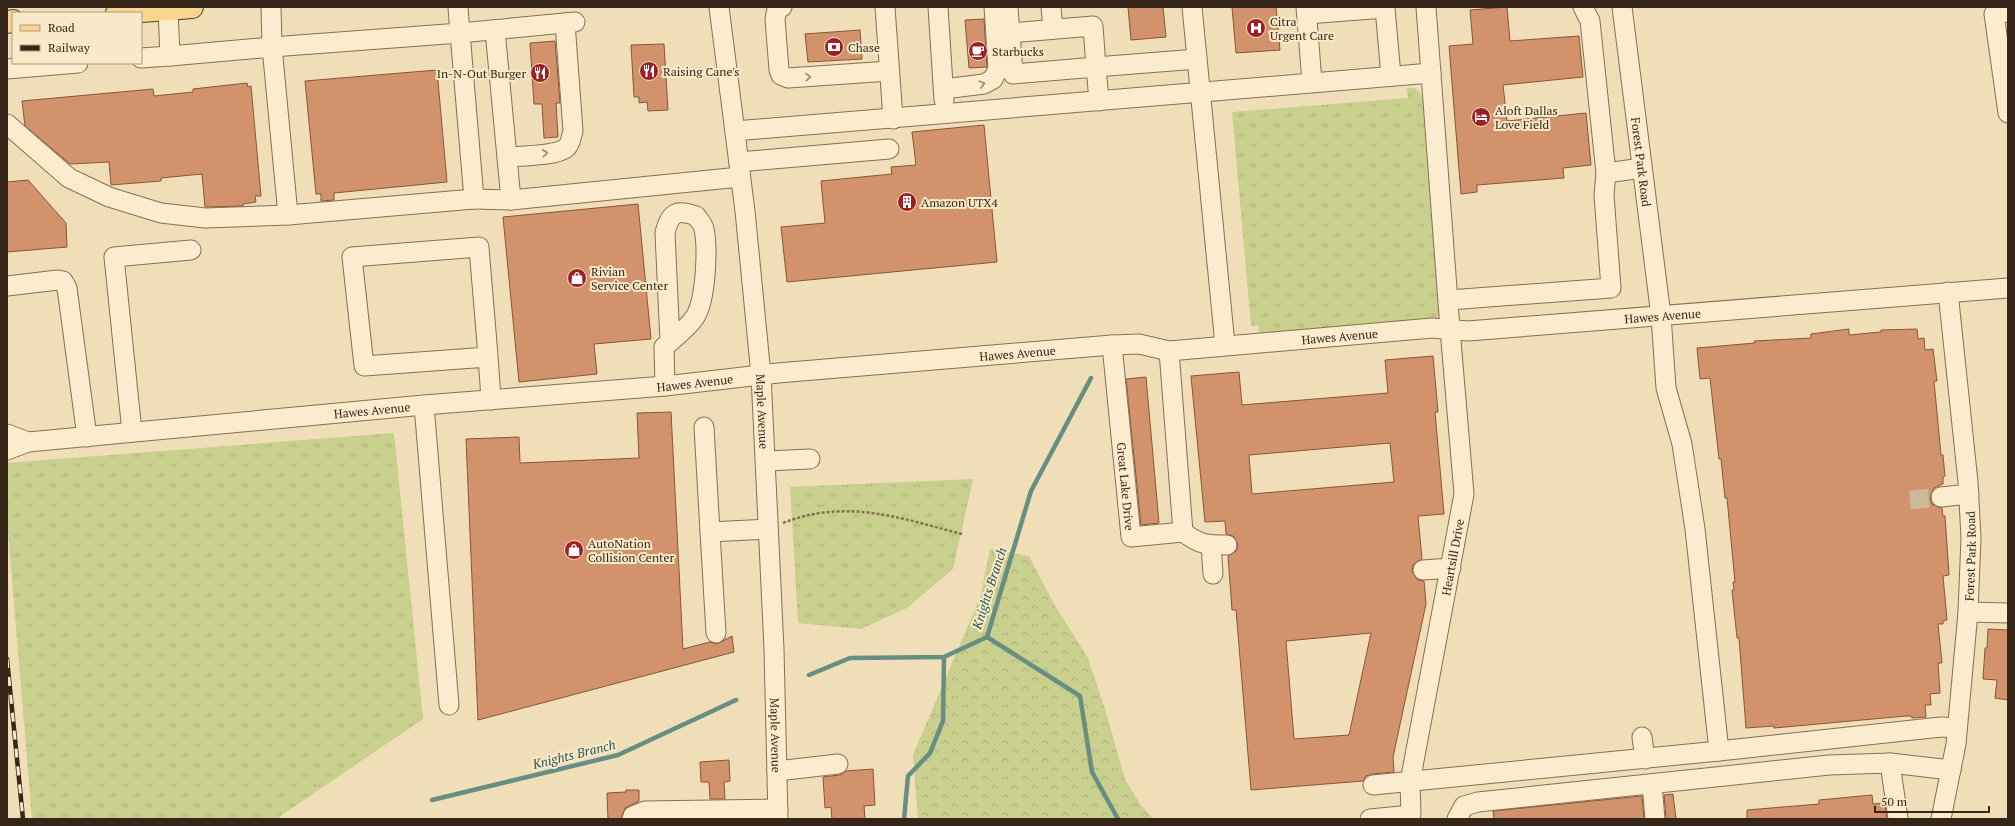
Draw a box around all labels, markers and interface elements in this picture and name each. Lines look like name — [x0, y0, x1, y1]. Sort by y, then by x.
legend — [12, 12, 142, 64]
place label: Citra Urgent Care — [1270, 14, 1334, 43]
hospital icon: Citra Urgent Care — [1245, 17, 1267, 39]
text: Road — [48, 20, 75, 35]
bank icon: Chase — [823, 36, 845, 58]
text: Railway — [48, 40, 91, 55]
place label: Chase — [848, 40, 880, 55]
cafe icon: Starbucks — [967, 40, 989, 62]
place label: Starbucks — [992, 44, 1044, 59]
restaurant icon: Raising Cane's — [638, 60, 660, 82]
restaurant icon: In-N-Out Burger — [529, 62, 551, 84]
place label: Raising Cane's — [663, 64, 739, 79]
place label: In-N-Out Burger — [437, 66, 526, 81]
one-way arrow — [805, 72, 811, 81]
one-way arrow — [979, 80, 985, 88]
place label: Aloft Dallas Love Field — [1495, 103, 1558, 132]
hotel icon: Aloft Dallas Love Field — [1470, 106, 1492, 128]
street label: Forest Park Road — [1628, 116, 1655, 208]
one-way arrow — [542, 149, 548, 158]
building icon: Amazon UTX4 — [896, 191, 918, 213]
place label: Amazon UTX4 — [921, 195, 999, 210]
place label: Rivian Service Center — [591, 264, 668, 293]
shop icon: Rivian Service Center — [566, 267, 588, 289]
street label: Hawes Avenue — [1624, 305, 1701, 326]
street label: Hawes Avenue — [1301, 325, 1379, 347]
street label: Hawes Avenue — [979, 342, 1056, 364]
street label: Hawes Avenue — [656, 371, 734, 394]
street label: Maple Avenue — [753, 374, 772, 449]
street label: Hawes Avenue — [333, 399, 411, 421]
street label: Great Lake Drive — [1114, 441, 1138, 531]
street label: Forest Park Road — [1961, 510, 1979, 601]
street label: Heartsill Drive — [1438, 518, 1467, 597]
place label: AutoNation Collision Center — [588, 536, 674, 565]
shop icon: AutoNation Collision Center — [563, 539, 585, 561]
water label: Knights Branch — [967, 545, 1011, 632]
street label: Maple Avenue — [768, 698, 784, 773]
water label: Knights Branch — [530, 735, 617, 773]
scale bar — [1875, 788, 1989, 814]
text: 50 m — [1881, 794, 1908, 809]

